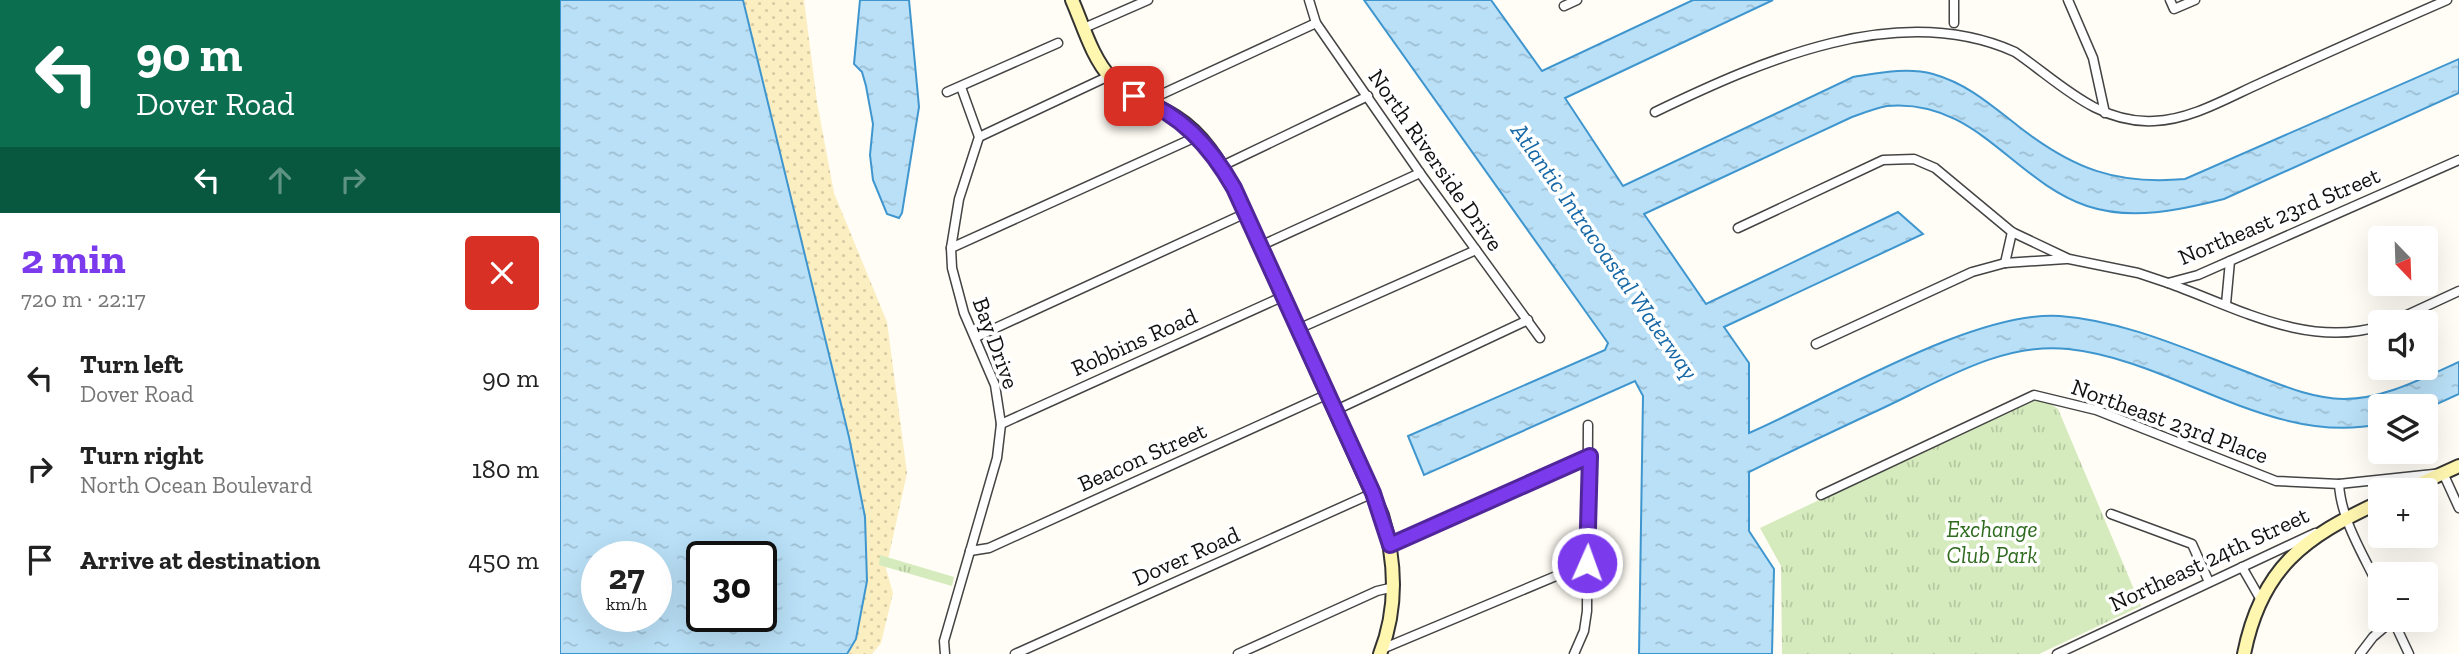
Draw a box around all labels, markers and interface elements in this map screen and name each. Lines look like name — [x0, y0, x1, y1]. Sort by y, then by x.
text: 90 m — [136, 25, 243, 84]
icon: left — [21, 28, 112, 119]
street label: North Riverside Drive — [1363, 64, 1509, 256]
pin — [1104, 66, 1164, 126]
icon: arrive — [1115, 77, 1153, 115]
text: Dover Road — [136, 85, 294, 123]
water label: Atlantic Intracoastal Waterway — [1505, 116, 1705, 385]
icon: left — [188, 161, 226, 199]
icon: ahead — [261, 161, 299, 199]
icon: right — [334, 161, 372, 199]
street label: Northeast 23rd Street — [2174, 161, 2384, 271]
north arrow — [2368, 226, 2438, 296]
map controls — [2368, 226, 2438, 632]
text: 2 min — [21, 233, 126, 284]
button: close — [465, 236, 539, 310]
text: 720 m · 22:17 — [21, 285, 146, 313]
street label: Bay Drive — [967, 294, 1025, 392]
street label: Robbins Road — [1067, 302, 1202, 382]
button: sound — [2368, 310, 2438, 380]
text: Turn left — [80, 348, 183, 380]
icon: left — [21, 359, 59, 397]
text: 90 m — [482, 362, 539, 394]
street label: Northeast 23rd Place — [2068, 372, 2272, 470]
text: Dover Road — [80, 380, 194, 408]
button: layers — [2368, 394, 2438, 464]
street label: Beacon Street — [1074, 416, 1211, 498]
text: Turn right — [80, 439, 203, 471]
icon: right — [21, 450, 59, 488]
text: 180 m — [472, 453, 539, 485]
text: North Ocean Boulevard — [80, 471, 312, 499]
button: + — [2368, 478, 2438, 548]
street label: Northeast 24th Street — [2105, 500, 2313, 617]
park label: Exchange Club Park — [1946, 515, 2038, 569]
street label: Dover Road — [1128, 520, 1244, 592]
position arrow — [1550, 526, 1624, 600]
icon: arrive — [21, 541, 59, 579]
speed limit sign: 30 — [686, 541, 777, 632]
text: Arrive at destination — [80, 544, 320, 576]
text: 450 m — [468, 544, 539, 576]
text: 27 — [608, 556, 645, 598]
button: − — [2368, 562, 2438, 632]
text: km/h — [606, 593, 647, 615]

